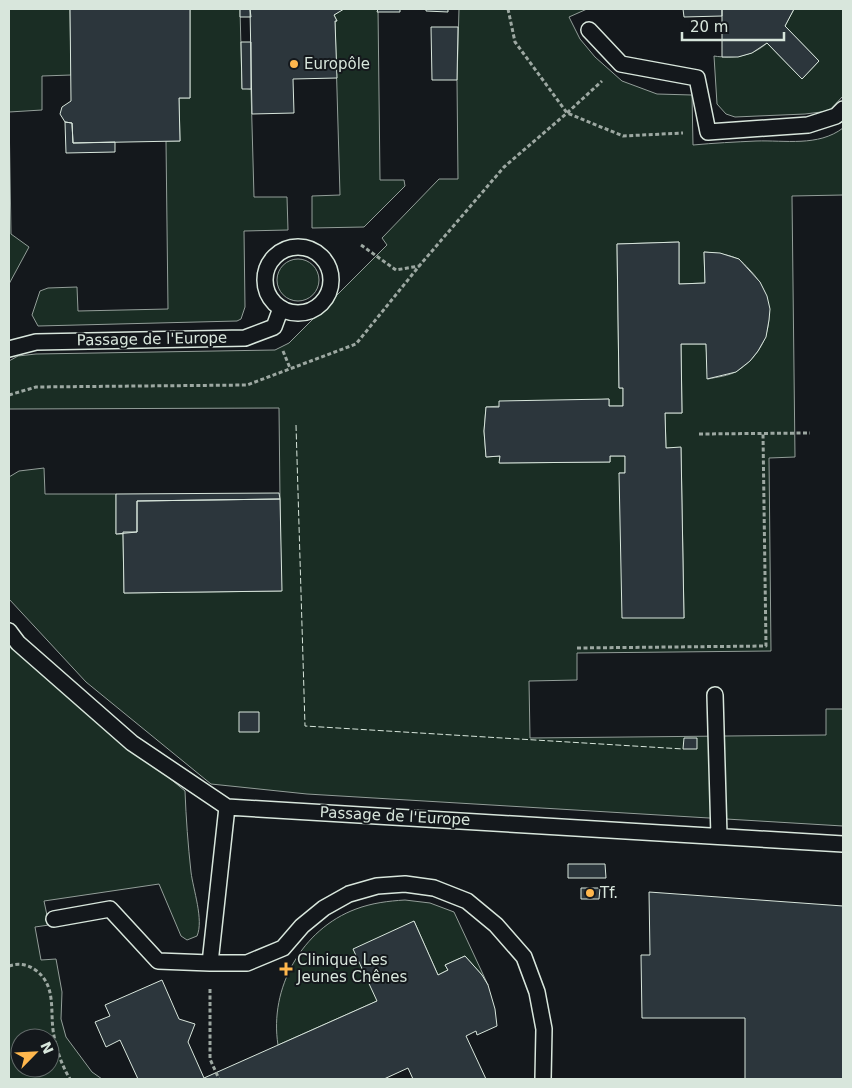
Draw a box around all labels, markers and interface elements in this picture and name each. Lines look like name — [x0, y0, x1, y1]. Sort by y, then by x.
scale bar — [682, 10, 784, 42]
text: 20 m — [690, 18, 728, 36]
place label: Europôle — [304, 55, 370, 73]
marker: Europôle — [288, 58, 300, 70]
street label: Passage de l'Europe — [77, 329, 227, 349]
street label: Passage de l'Europe — [319, 803, 471, 829]
place label: Tf. — [599, 884, 618, 902]
marker: Tf. — [584, 887, 596, 899]
place label: Clinique Les Jeunes Chênes — [296, 951, 407, 986]
marker: Clinique Les Jeunes Chênes — [279, 962, 293, 976]
north arrow — [10, 1028, 60, 1078]
text: N — [37, 1039, 57, 1056]

